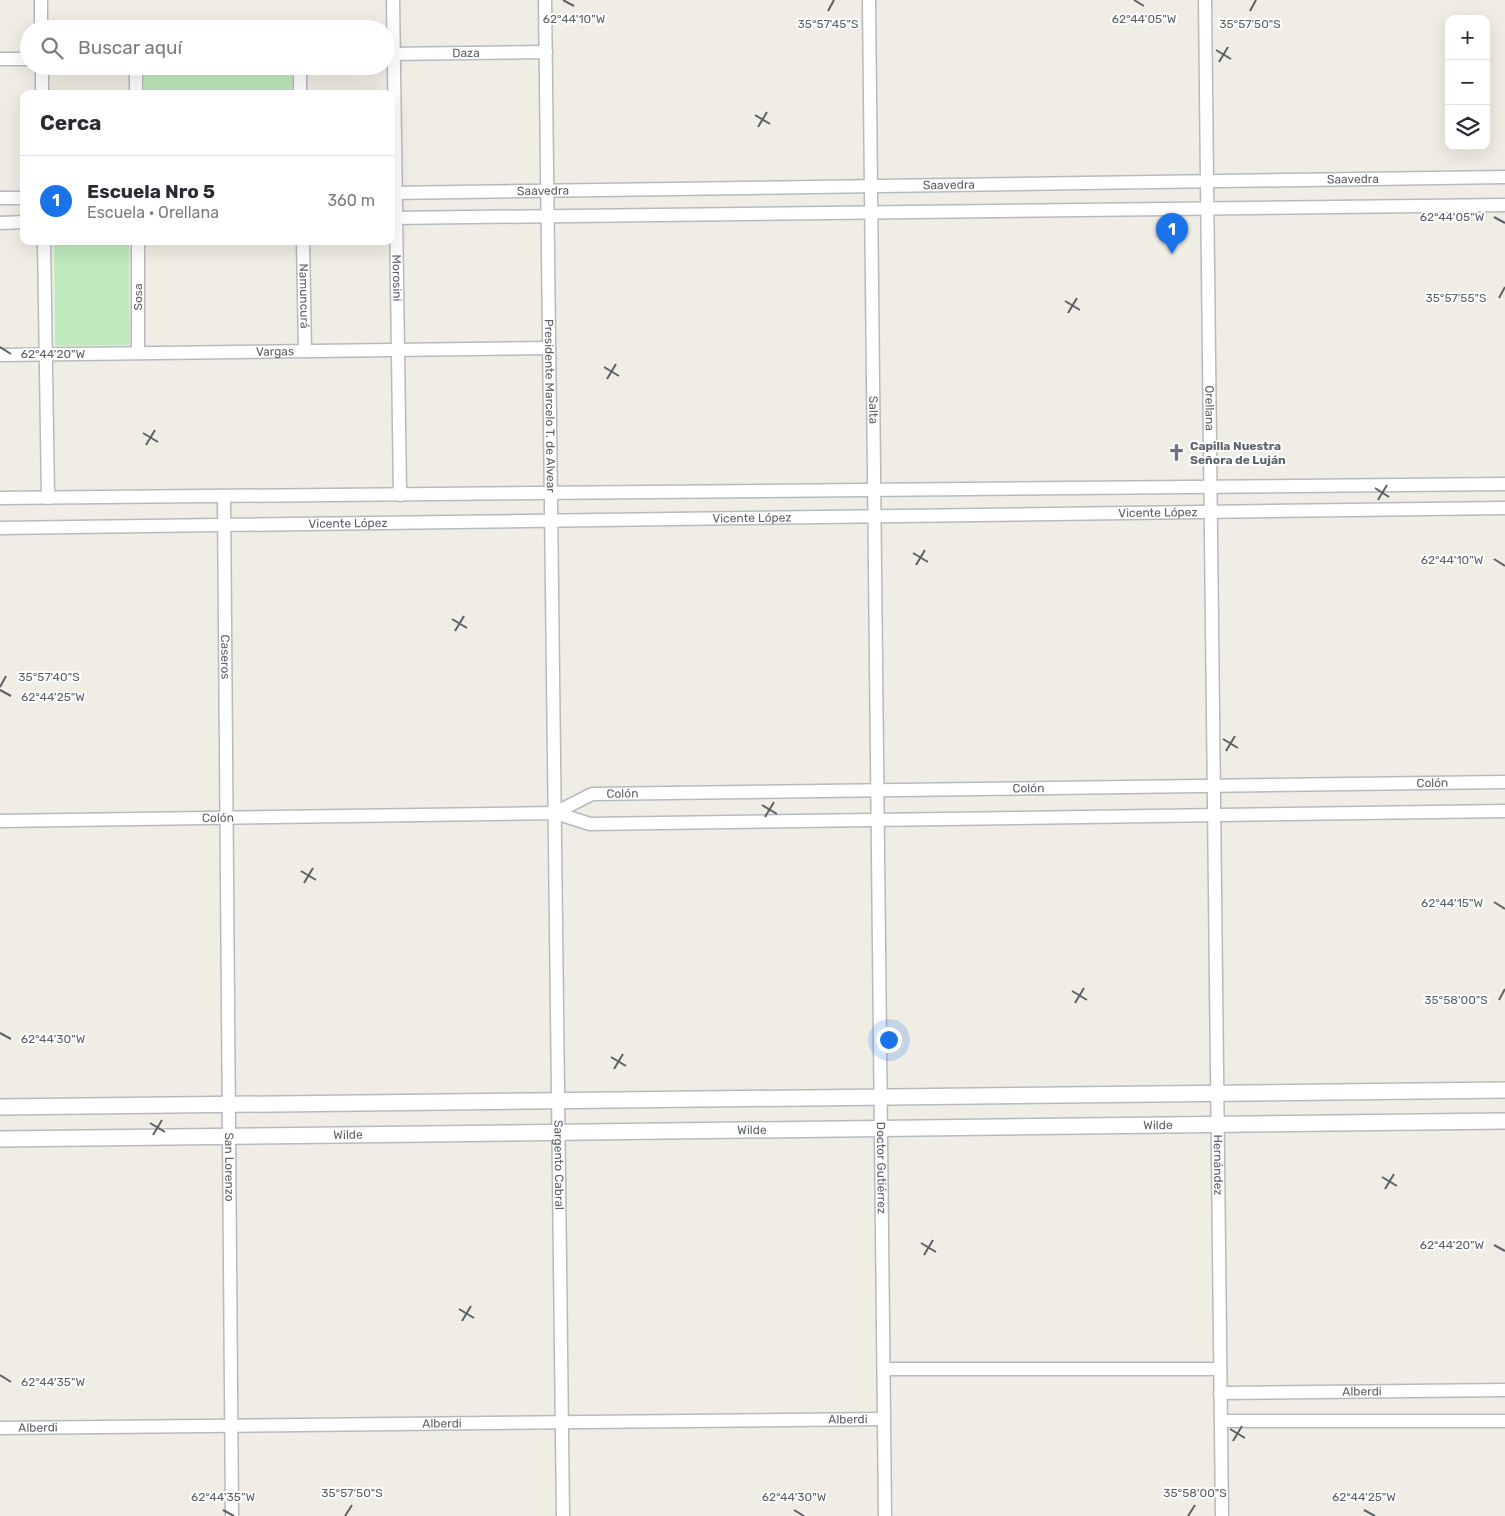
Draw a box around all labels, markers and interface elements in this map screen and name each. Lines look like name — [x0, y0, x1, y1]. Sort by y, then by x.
text: 62°44'10"W — [543, 12, 606, 26]
text: 62°44'05"W — [1112, 12, 1177, 26]
map controls — [1445, 15, 1490, 150]
button: + — [1445, 15, 1490, 60]
text: 35°57'45"S — [798, 17, 858, 31]
text: 35°57'50"S — [1219, 17, 1281, 31]
search box — [20, 20, 395, 75]
icon: search — [38, 34, 66, 62]
text: Buscar aquí — [78, 36, 182, 59]
street label: Daza — [452, 46, 480, 60]
button: − — [1445, 60, 1490, 105]
button: layers — [1445, 105, 1490, 150]
text: Cerca — [40, 110, 101, 135]
street label: Saavedra — [1327, 172, 1379, 187]
street label: Saavedra — [923, 178, 975, 192]
text: Escuela Nro 5 — [87, 180, 215, 203]
street label: Saavedra — [517, 183, 569, 198]
text: 1 — [52, 191, 60, 210]
text: 360 m — [327, 191, 375, 210]
text: Escuela · Orellana — [87, 203, 219, 222]
text: 62°44'05"W — [1420, 210, 1485, 224]
pin: 1 — [1156, 213, 1188, 254]
street label: Morosini — [390, 254, 404, 302]
street label: Namuncurá — [296, 263, 312, 329]
street label: Sosa — [131, 283, 145, 311]
text: 35°57'55"S — [1425, 291, 1487, 305]
street label: Presidente Marcelo T. de Alvear — [542, 319, 558, 493]
street label: Vargas — [256, 344, 294, 359]
text: 62°44'20"W — [21, 347, 86, 361]
street label: Orellana — [1202, 385, 1217, 431]
street label: Salta — [866, 396, 880, 424]
place label: Capilla Nuestra Señora de Luján — [1190, 439, 1286, 467]
church icon: Capilla Nuestra Señora de Luján — [1166, 443, 1186, 463]
street label: Vicente López — [1118, 505, 1198, 520]
street label: Vicente López — [712, 510, 792, 526]
street label: Vicente López — [308, 516, 388, 531]
text: 62°44'10"W — [1421, 553, 1484, 567]
street label: Caseros — [218, 634, 232, 680]
text: 35°57'40"S — [18, 670, 80, 684]
text: 62°44'25"W — [21, 690, 85, 704]
street label: Colón — [1416, 776, 1448, 790]
street label: Colón — [1012, 781, 1044, 795]
street label: Colón — [606, 786, 638, 801]
street label: Colón — [202, 811, 234, 825]
text: 62°44'15"W — [1421, 896, 1483, 910]
text: 35°58'00"S — [1424, 993, 1488, 1007]
your location — [876, 1027, 902, 1053]
text: 62°44'30"W — [21, 1032, 86, 1046]
street label: Wilde — [1143, 1118, 1173, 1132]
street label: Sargento Cabral — [551, 1120, 566, 1210]
street label: Doctor Gutiérrez — [874, 1122, 889, 1214]
street label: Wilde — [737, 1123, 767, 1137]
street label: Wilde — [333, 1128, 363, 1142]
street label: San Lorenzo — [222, 1132, 237, 1202]
street label: Hernández — [1211, 1134, 1225, 1196]
text: 62°44'20"W — [1420, 1238, 1485, 1252]
text: 62°44'35"W — [21, 1375, 85, 1389]
street label: Alberdi — [1342, 1384, 1382, 1399]
street label: Alberdi — [828, 1412, 868, 1427]
street label: Alberdi — [422, 1416, 462, 1431]
street label: Alberdi — [18, 1420, 58, 1435]
text: 35°57'50"S — [321, 1486, 383, 1500]
text: 35°58'00"S — [1163, 1486, 1227, 1500]
text: 62°44'35"W — [191, 1490, 255, 1504]
text: 62°44'30"W — [762, 1490, 827, 1504]
text: 62°44'25"W — [1332, 1490, 1396, 1504]

